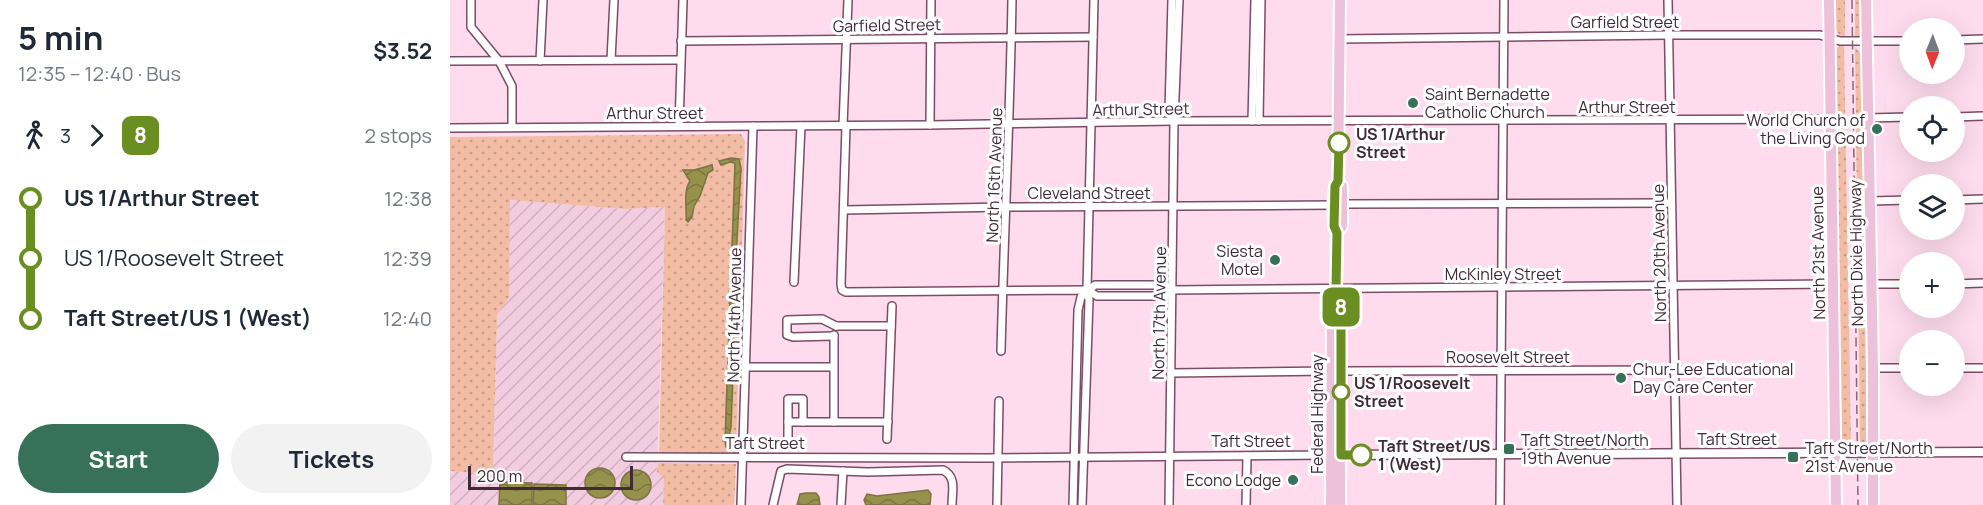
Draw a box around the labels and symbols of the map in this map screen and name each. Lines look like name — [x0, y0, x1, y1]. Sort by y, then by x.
street label: Garfield Street — [1571, 11, 1679, 33]
street label: Garfield Street — [833, 13, 941, 37]
north arrow — [1899, 18, 1965, 84]
place label: Saint Bernadette Catholic Church — [1425, 83, 1550, 123]
marker: Saint Bernadette Catholic Church — [1406, 96, 1420, 110]
street label: Arthur Street — [1578, 96, 1676, 118]
street label: Arthur Street — [1092, 97, 1190, 121]
street label: Arthur Street — [606, 102, 704, 124]
street label: North 16th Avenue — [981, 107, 1007, 243]
place label: World Church of the Living God — [1747, 109, 1865, 149]
marker: World Church of the Living God — [1870, 122, 1884, 136]
place label: US 1/Arthur Street — [1356, 123, 1445, 163]
marker: US 1/Arthur Street — [1328, 132, 1350, 154]
street label: North Dixie Highway — [1844, 179, 1868, 327]
street label: Cleveland Street — [1027, 182, 1151, 204]
street label: North 20th Avenue — [1647, 184, 1671, 322]
street label: North 21st Avenue — [1806, 186, 1830, 320]
place label: Siesta Motel — [1216, 240, 1263, 280]
street label: North 17th Avenue — [1147, 246, 1171, 380]
street label: North 14th Avenue — [722, 247, 746, 383]
marker: Siesta Motel — [1268, 253, 1282, 267]
street label: McKinley Street — [1445, 263, 1561, 285]
line badge: 8 — [1322, 288, 1360, 326]
street label: Roosevelt Street — [1446, 346, 1570, 368]
street label: Federal Highway — [1306, 354, 1328, 474]
place label: Chur-Lee Educational Day Care Center — [1633, 358, 1794, 398]
marker: Chur-Lee Educational Day Care Center — [1614, 371, 1628, 385]
place label: US 1/Roosevelt Street — [1354, 372, 1470, 412]
marker: US 1/Roosevelt Street — [1332, 383, 1350, 401]
street label: Taft Street — [1697, 428, 1777, 450]
place label: Taft Street/North 19th Avenue — [1521, 429, 1649, 469]
street label: Taft Street — [1211, 430, 1291, 452]
street label: Taft Street — [725, 432, 805, 454]
place label: Taft Street/US 1 (West) — [1378, 435, 1490, 475]
place label: Taft Street/North 21st Avenue — [1805, 437, 1933, 477]
marker: Taft Street/North 19th Avenue — [1502, 442, 1516, 456]
marker: Taft Street/US 1 (West) — [1350, 444, 1372, 466]
marker: Taft Street/North 21st Avenue — [1786, 450, 1800, 464]
scale bar — [468, 463, 633, 490]
place label: Econo Lodge — [1186, 469, 1281, 491]
marker: Econo Lodge — [1286, 473, 1300, 487]

